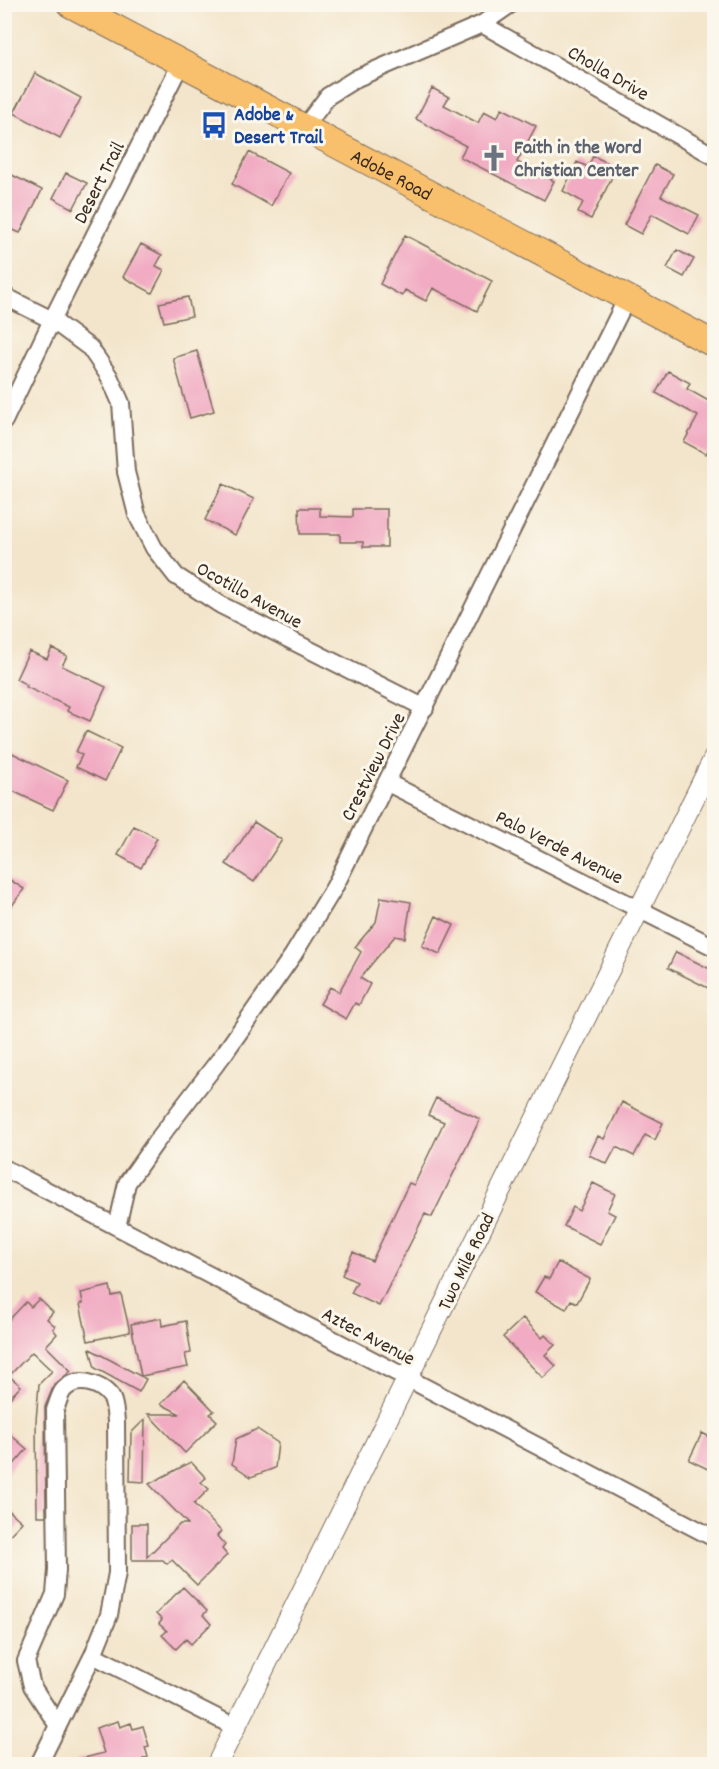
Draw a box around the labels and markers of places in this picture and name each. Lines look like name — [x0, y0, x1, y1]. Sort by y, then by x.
place label: Adobe & Desert Trail — [234, 102, 323, 153]
bus stop icon: Adobe & Desert Trail — [199, 110, 229, 140]
place label: Faith in the Word Christian Center — [514, 135, 642, 186]
church icon: Faith in the Word Christian Center — [479, 143, 509, 173]

